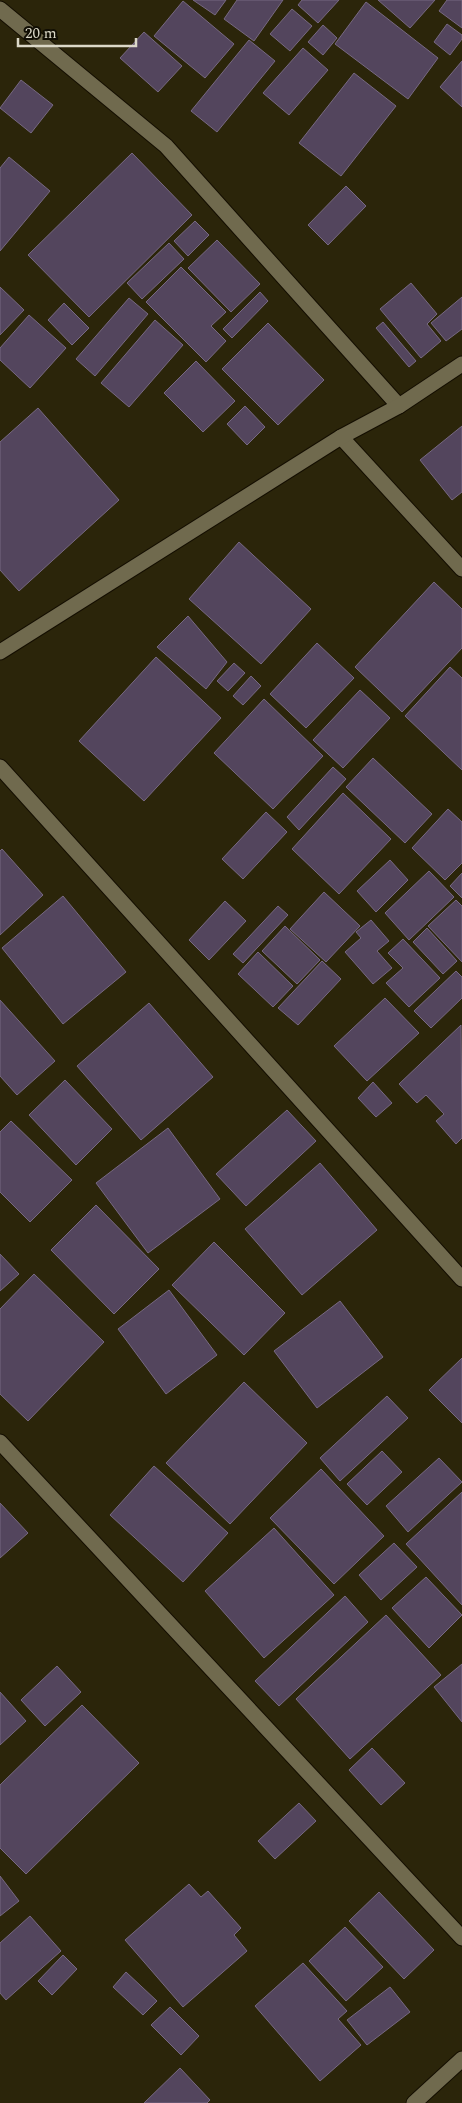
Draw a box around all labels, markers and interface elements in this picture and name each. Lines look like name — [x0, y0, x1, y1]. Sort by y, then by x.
scale bar — [18, 15, 135, 47]
text: 20 m — [25, 22, 57, 45]

